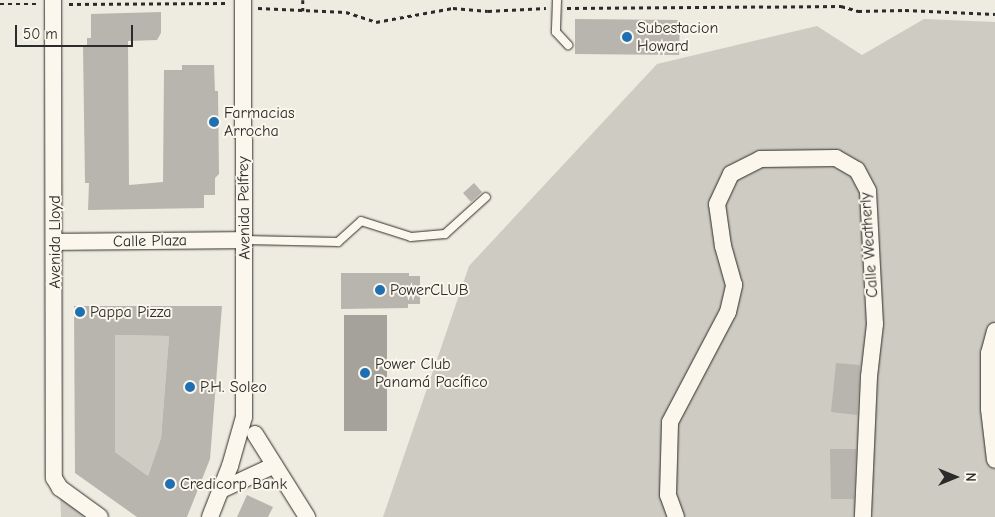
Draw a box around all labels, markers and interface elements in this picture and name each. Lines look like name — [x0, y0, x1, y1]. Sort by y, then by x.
scale bar — [18, 15, 135, 47]
place label: Subestacion Howard — [637, 18, 718, 56]
text: 50 m — [23, 25, 58, 43]
marker: Subestacion Howard — [621, 31, 633, 43]
place label: Farmacias Arrocha — [224, 103, 295, 141]
marker: Farmacias Arrocha — [208, 116, 220, 128]
street label: Avenida Pelfrey — [233, 156, 255, 260]
street label: Calle Weatherly — [856, 192, 882, 298]
street label: Avenida Lloyd — [45, 195, 65, 289]
street label: Calle Plaza — [113, 231, 187, 251]
place label: PowerCLUB — [390, 280, 469, 300]
marker: PowerCLUB — [374, 284, 386, 296]
place label: Pappa Pizza — [90, 302, 172, 322]
marker: Pappa Pizza — [74, 306, 86, 318]
place label: Power Club Panamá Pacífico — [375, 354, 488, 392]
marker: Power Club Panamá Pacífico — [359, 367, 371, 379]
place label: P.H. Soleo — [200, 377, 267, 397]
marker: P.H. Soleo — [184, 381, 196, 393]
north arrow — [930, 452, 980, 502]
text: N — [962, 472, 979, 482]
place label: Credicorp Bank — [180, 474, 287, 494]
marker: Credicorp Bank — [164, 478, 176, 490]

